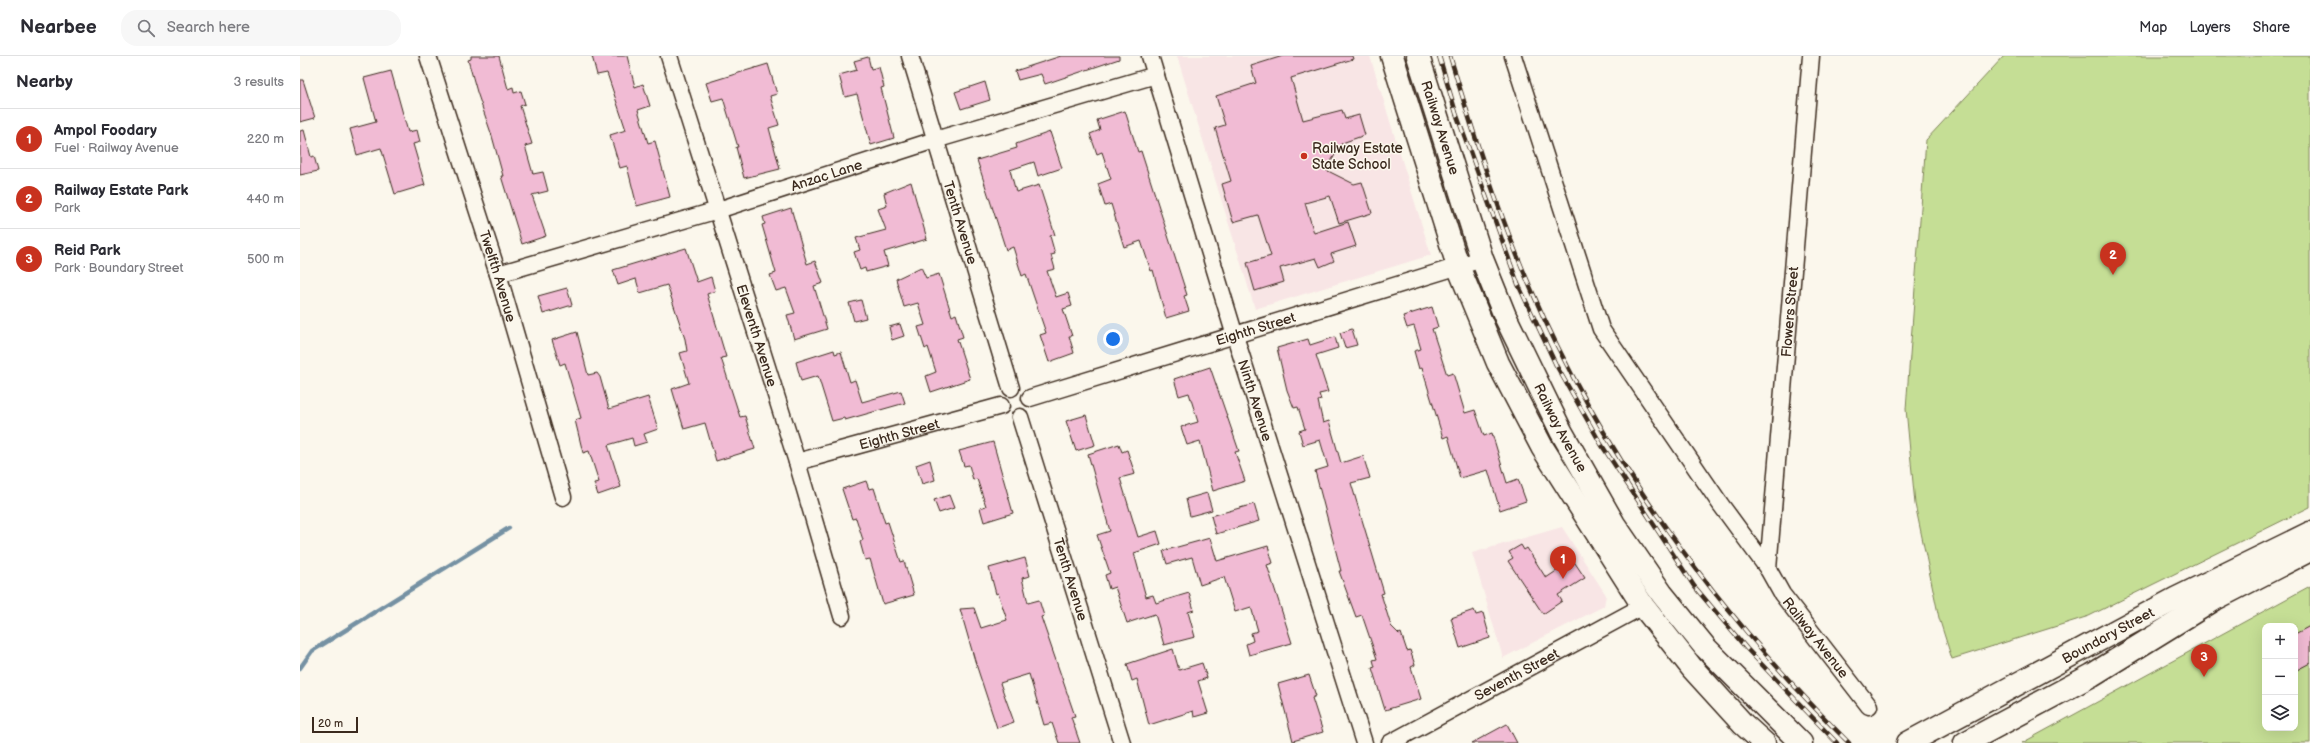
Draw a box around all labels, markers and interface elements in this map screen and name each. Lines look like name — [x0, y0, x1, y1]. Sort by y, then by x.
search box — [121, 10, 401, 46]
text: Nearbee — [20, 16, 97, 39]
icon: search — [135, 17, 157, 39]
text: Search here — [167, 18, 250, 37]
text: Map — [2139, 19, 2167, 36]
text: Layers — [2189, 19, 2231, 36]
text: Share — [2253, 19, 2290, 36]
text: Nearby — [16, 72, 73, 92]
text: 3 results — [233, 74, 284, 90]
street label: Railway Avenue — [1417, 78, 1463, 177]
text: Ampol Foodary — [54, 121, 157, 140]
text: 1 — [26, 131, 32, 147]
text: 220 m — [247, 131, 284, 147]
text: Fuel · Railway Avenue — [54, 140, 179, 156]
place label: Railway Estate State School — [1312, 140, 1403, 173]
marker: Railway Estate State School — [1299, 151, 1309, 161]
street label: Anzac Lane — [789, 156, 864, 195]
street label: Tenth Avenue — [940, 179, 981, 266]
text: Railway Estate Park — [54, 181, 188, 200]
text: 2 — [25, 191, 33, 207]
text: 440 m — [246, 191, 284, 207]
text: Park — [54, 200, 80, 216]
street label: Twelfth Avenue — [476, 228, 520, 324]
text: Reid Park — [54, 241, 121, 260]
pin: 2 — [2100, 242, 2126, 275]
text: 3 — [25, 251, 33, 267]
text: 500 m — [247, 251, 284, 267]
text: Park · Boundary Street — [54, 260, 183, 276]
street label: Flowers Street — [1778, 265, 1802, 358]
street label: Eleventh Avenue — [733, 282, 781, 389]
street label: Eighth Street — [1214, 309, 1298, 349]
your location — [1103, 329, 1123, 349]
street label: Ninth Avenue — [1234, 357, 1276, 443]
street label: Railway Avenue — [1530, 381, 1591, 475]
street label: Eighth Street — [857, 415, 942, 454]
street label: Tenth Avenue — [1049, 536, 1091, 623]
pin: 1 — [1550, 546, 1576, 579]
street label: Railway Avenue — [1779, 594, 1852, 682]
street label: Boundary Street — [2059, 604, 2158, 667]
map controls — [2262, 623, 2298, 731]
button: + — [2262, 623, 2298, 659]
pin: 3 — [2191, 644, 2217, 677]
street label: Seventh Street — [1472, 645, 1563, 705]
button: − — [2262, 659, 2298, 695]
button: layers — [2262, 695, 2298, 731]
scale bar — [312, 715, 358, 734]
text: 20 m — [318, 717, 343, 730]

